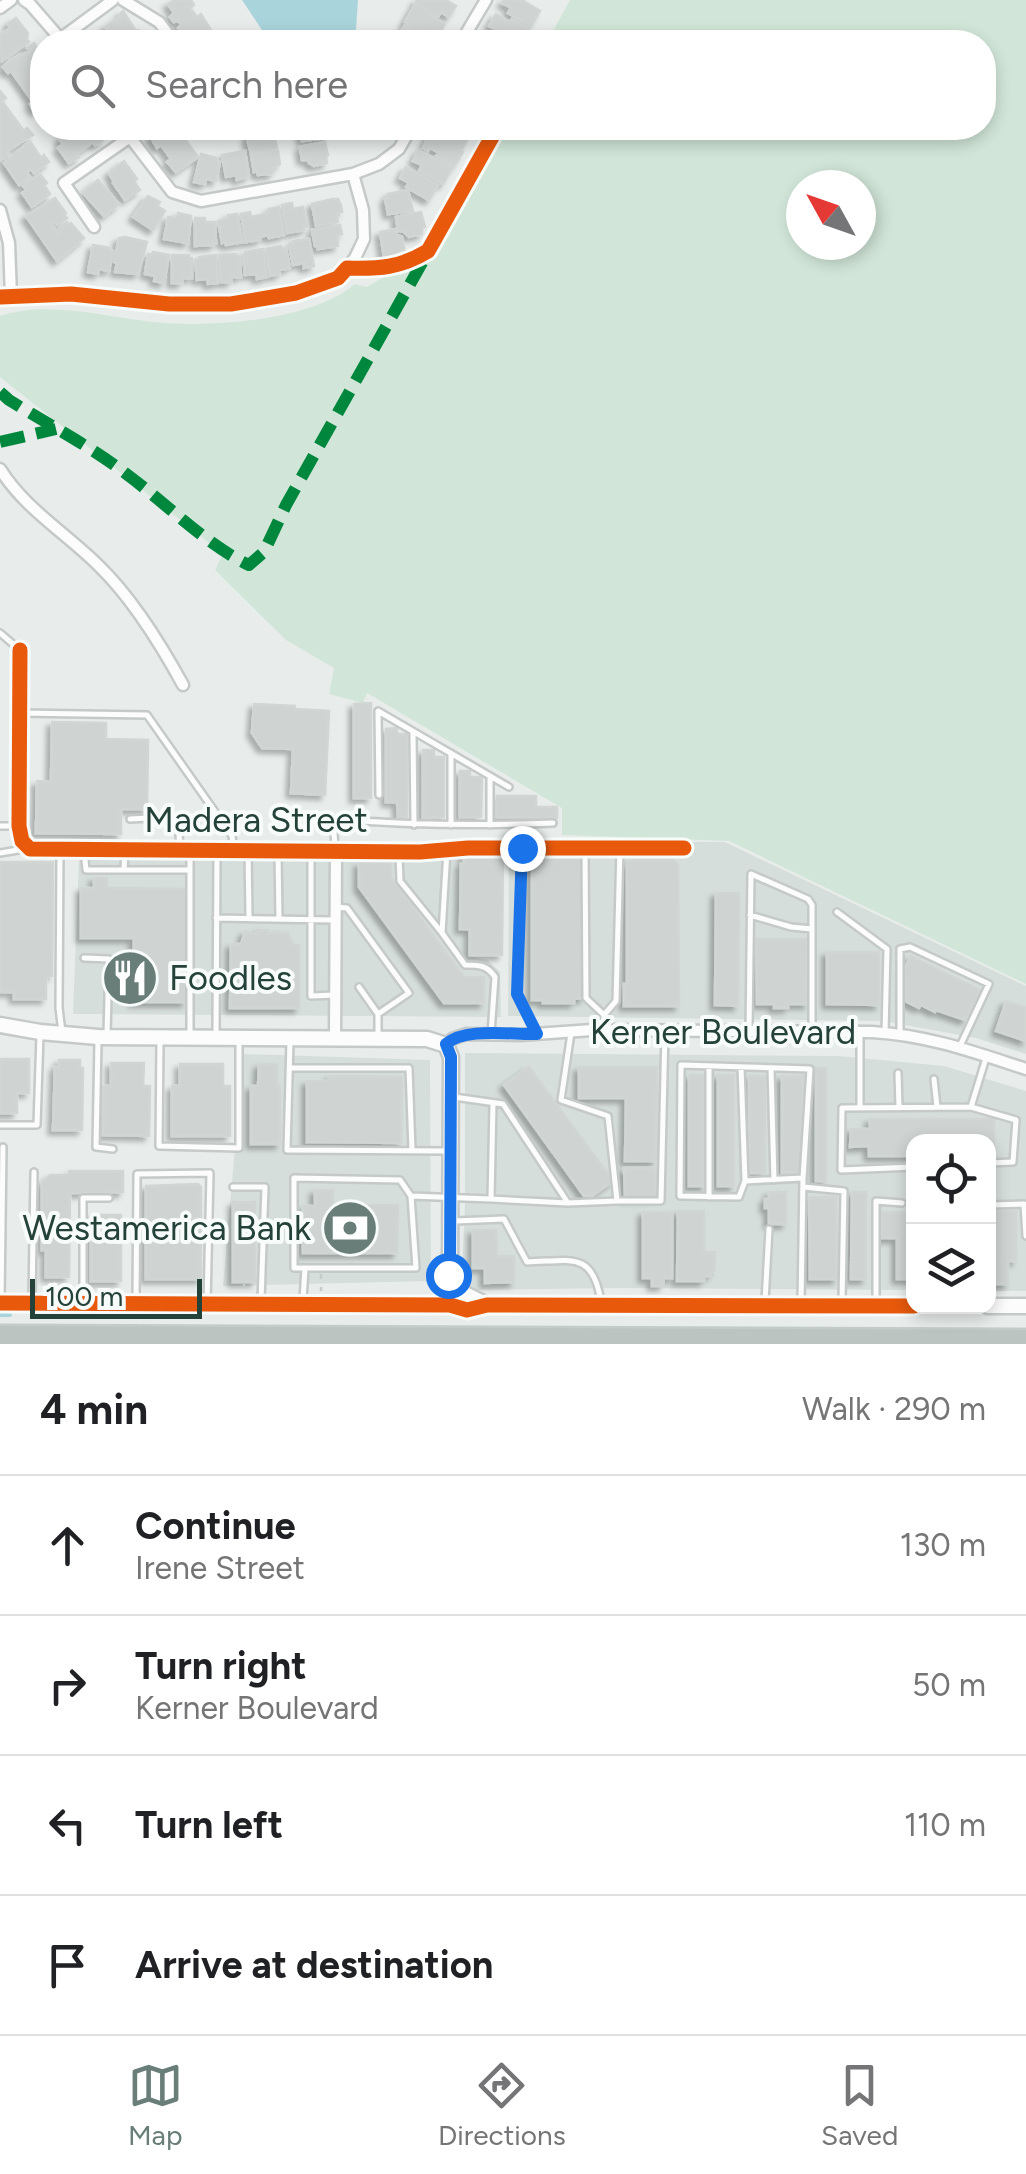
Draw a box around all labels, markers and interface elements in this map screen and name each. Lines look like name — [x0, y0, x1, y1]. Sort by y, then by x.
search box — [30, 30, 996, 140]
icon: search — [65, 58, 120, 113]
text: Search here — [145, 62, 348, 108]
north arrow — [786, 170, 876, 260]
street label: Madera Street — [144, 799, 368, 841]
route end — [500, 826, 546, 872]
restaurant icon: Foodles — [100, 948, 160, 1008]
place label: Foodles — [169, 957, 292, 999]
street label: Kerner Boulevard — [590, 1011, 856, 1053]
map controls — [906, 1134, 996, 1314]
button: locate — [906, 1134, 996, 1224]
bank icon: Westamerica Bank — [320, 1198, 380, 1258]
place label: Westamerica Bank — [22, 1207, 311, 1249]
button: layers — [906, 1224, 996, 1314]
route start — [426, 1253, 472, 1299]
scale bar — [30, 1274, 202, 1318]
text: 100 m — [45, 1279, 123, 1313]
text: 4 min — [40, 1384, 148, 1435]
text: Walk · 290 m — [802, 1390, 986, 1428]
text: Continue — [135, 1503, 296, 1549]
icon: ahead — [40, 1518, 95, 1573]
text: 130 m — [900, 1526, 986, 1564]
text: Irene Street — [135, 1549, 305, 1587]
text: Turn right — [135, 1643, 307, 1689]
icon: right — [40, 1658, 95, 1713]
text: 50 m — [912, 1666, 986, 1704]
text: Kerner Boulevard — [135, 1689, 379, 1727]
icon: left — [40, 1798, 95, 1853]
text: Turn left — [135, 1802, 283, 1848]
text: 110 m — [904, 1806, 986, 1844]
icon: arrive — [40, 1938, 95, 1993]
text: Arrive at destination — [135, 1942, 493, 1988]
tab: Map — [128, 2058, 183, 2152]
tab: Directions — [438, 2058, 566, 2152]
tab: Saved — [821, 2058, 898, 2152]

